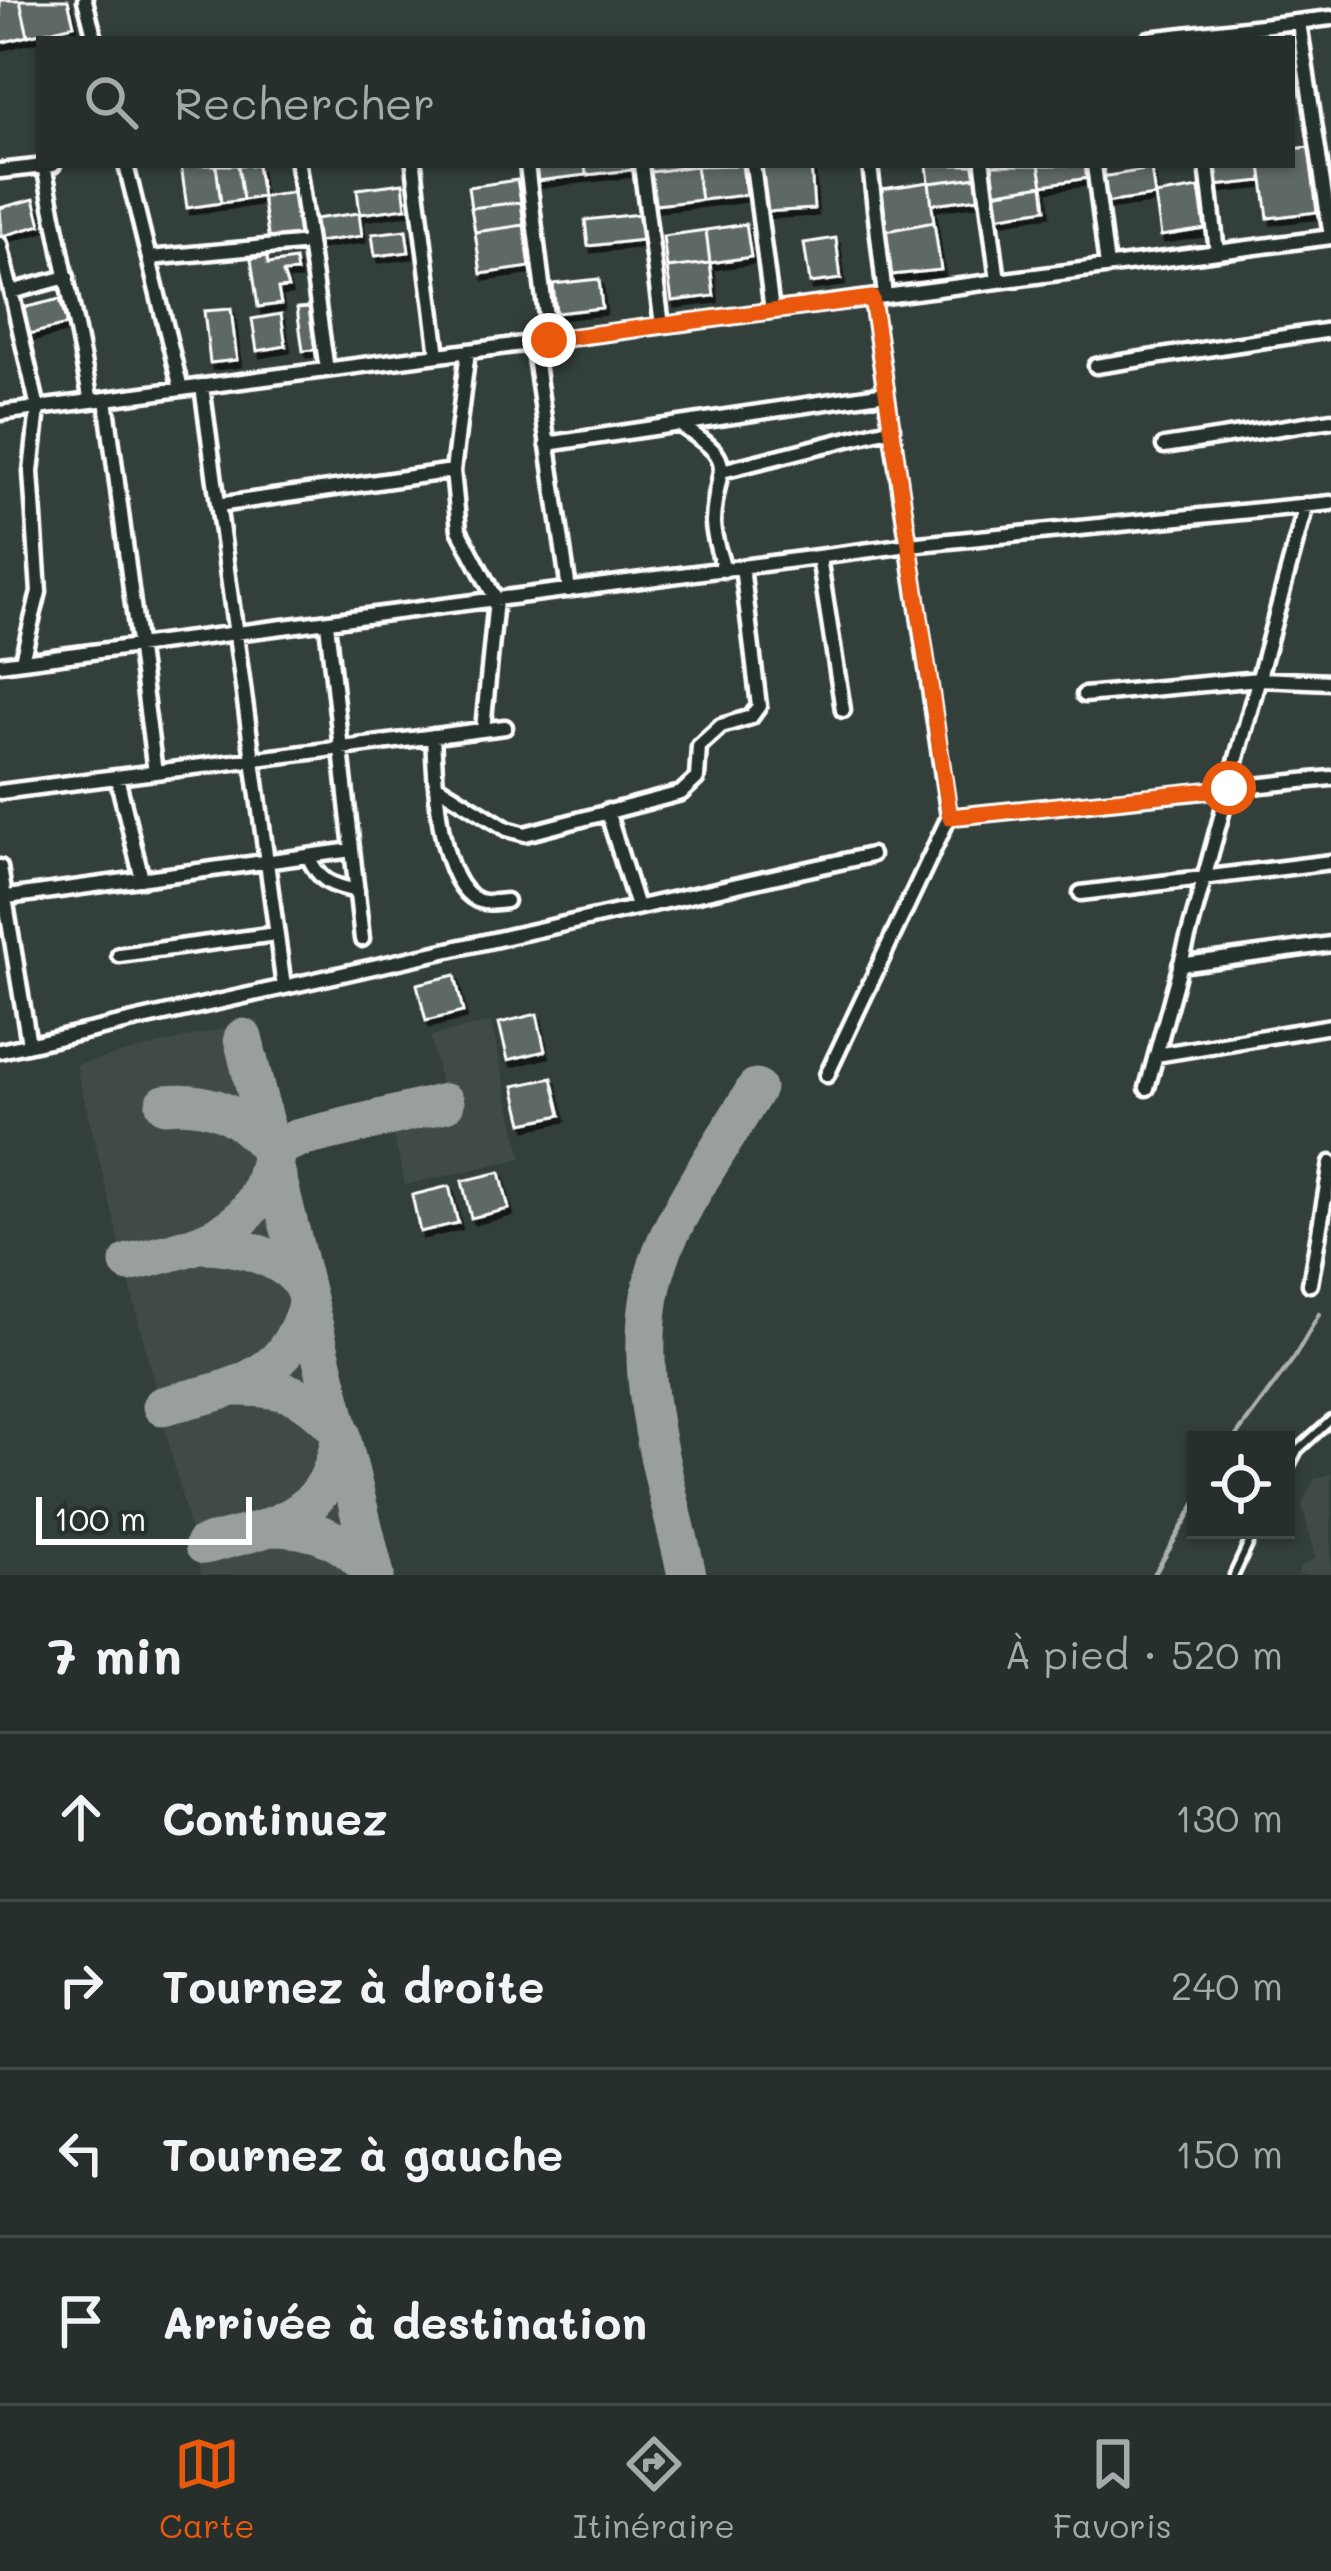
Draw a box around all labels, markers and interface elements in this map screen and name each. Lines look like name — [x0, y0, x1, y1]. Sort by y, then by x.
search box — [36, 36, 1295, 168]
icon: search — [78, 69, 144, 135]
text: Rechercher — [174, 73, 435, 131]
route end — [522, 313, 576, 367]
route start — [1202, 761, 1256, 815]
map controls — [1187, 1431, 1295, 1539]
button: locate — [1187, 1431, 1295, 1539]
scale bar — [36, 1491, 252, 1544]
text: 100 m — [54, 1496, 146, 1539]
text: 7 min — [48, 1620, 182, 1687]
text: À pied · 520 m — [1005, 1628, 1283, 1679]
icon: ahead — [48, 1784, 114, 1850]
text: Continuez — [162, 1788, 388, 1846]
text: 130 m — [1175, 1791, 1283, 1842]
icon: right — [48, 1952, 114, 2018]
text: Tournez à droite — [162, 1956, 545, 2014]
text: 240 m — [1171, 1959, 1283, 2010]
icon: left — [48, 2120, 114, 2186]
text: Tournez à gauche — [162, 2124, 563, 2182]
text: 150 m — [1175, 2127, 1283, 2178]
icon: arrive — [48, 2288, 114, 2354]
text: Arrivée à destination — [162, 2292, 647, 2350]
tab: Carte — [159, 2431, 255, 2546]
tab: Itinéraire — [573, 2431, 735, 2546]
tab: Favoris — [1053, 2431, 1172, 2546]

